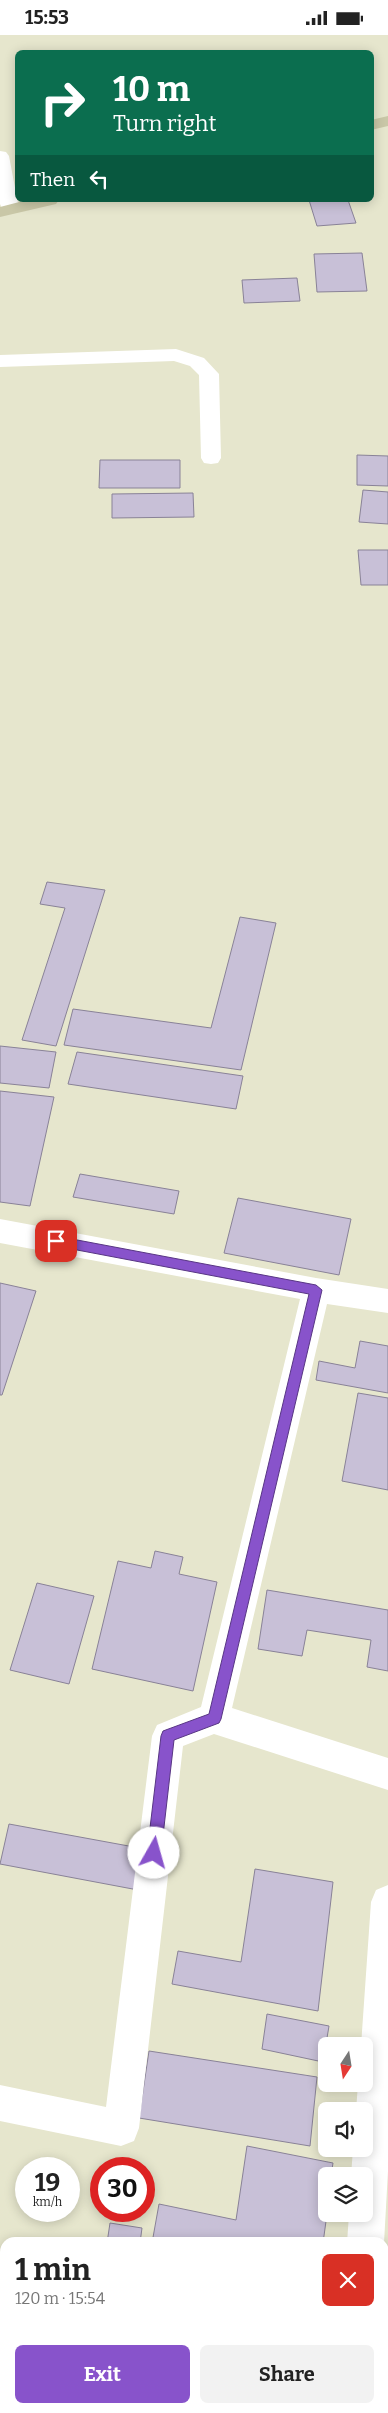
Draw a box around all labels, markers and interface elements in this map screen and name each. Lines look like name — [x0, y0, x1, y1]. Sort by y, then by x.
text: 15:53 — [25, 6, 69, 29]
text: 10 m — [113, 68, 190, 110]
icon: right — [30, 70, 95, 135]
text: Turn right — [113, 110, 216, 137]
icon: left — [85, 165, 113, 193]
text: Then — [30, 168, 75, 191]
pin — [35, 1220, 77, 1262]
icon: arrive — [42, 1227, 70, 1255]
position arrow — [127, 1826, 179, 1878]
north arrow — [318, 2037, 372, 2093]
map controls — [318, 2037, 373, 2222]
button: sound — [318, 2102, 373, 2157]
speed limit sign: 30 — [90, 2157, 155, 2222]
button: layers — [318, 2167, 373, 2222]
text: 19 — [35, 2168, 60, 2198]
text: km/h — [33, 2195, 62, 2209]
text: 1 min — [15, 2252, 91, 2288]
button: close — [322, 2254, 374, 2306]
text: 120 m · 15:54 — [15, 2289, 105, 2308]
button: Exit — [15, 2345, 190, 2403]
button: Share — [200, 2345, 374, 2403]

